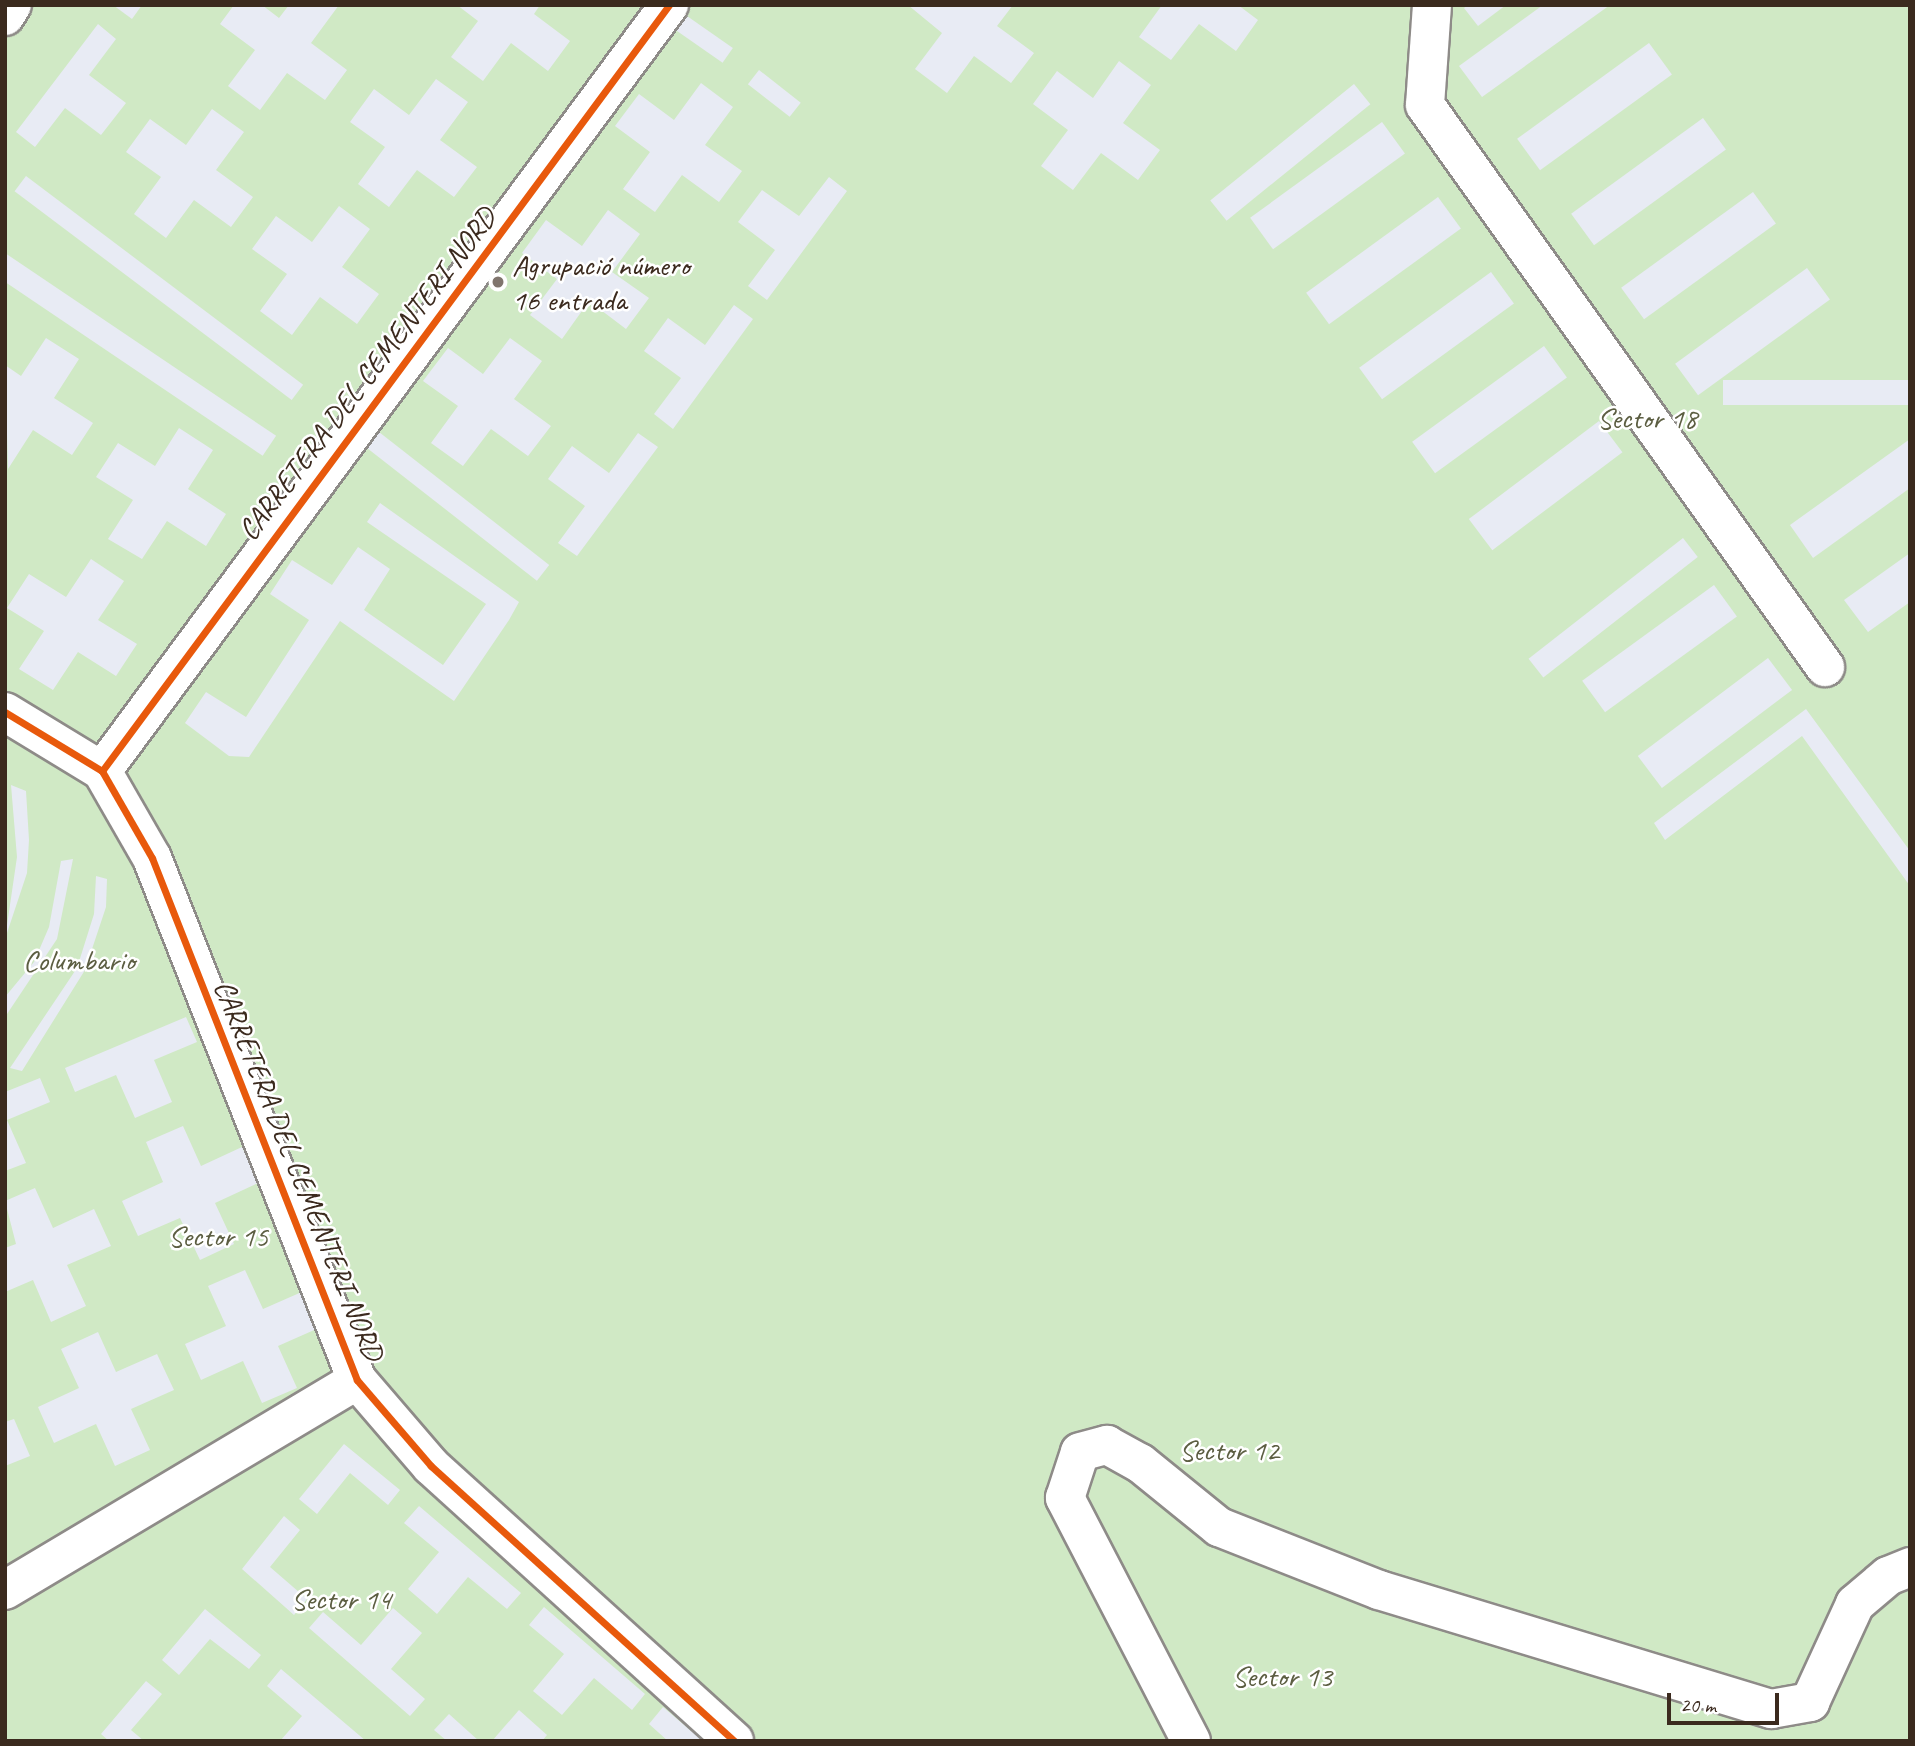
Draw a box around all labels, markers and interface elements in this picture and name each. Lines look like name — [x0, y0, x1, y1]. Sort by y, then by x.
street label: CARRETERA DEL CEMENTERI NORD — [230, 201, 504, 547]
place label: Agrupació número 16 entrada — [512, 247, 690, 318]
marker: Agrupació número 16 entrada — [490, 274, 506, 290]
park label: Sector 18 — [1597, 400, 1697, 436]
park label: Columbario — [23, 942, 135, 978]
street label: CARRETERA DEL CEMENTERI NORD — [206, 975, 392, 1365]
park label: Sector 15 — [168, 1218, 268, 1254]
park label: Sector 12 — [1179, 1432, 1279, 1468]
park label: Sector 14 — [291, 1581, 391, 1617]
park label: Sector 13 — [1232, 1658, 1332, 1694]
scale bar — [1670, 1680, 1782, 1724]
text: 20 m — [1680, 1692, 1716, 1718]

